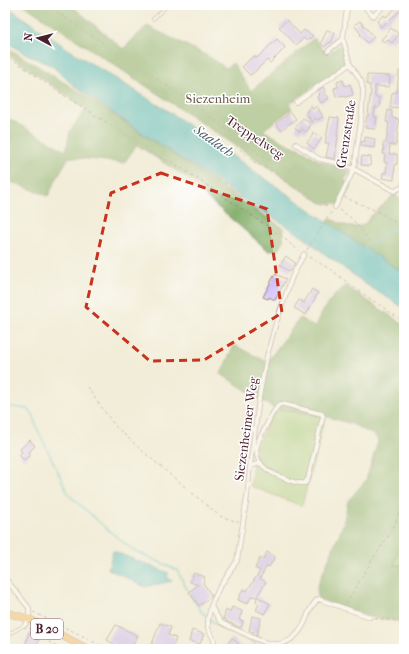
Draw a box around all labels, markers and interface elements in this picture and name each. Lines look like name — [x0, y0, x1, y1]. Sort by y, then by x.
north arrow — [18, 18, 58, 58]
text: N — [22, 31, 36, 42]
park label: Siezenheim — [186, 91, 251, 106]
street label: Grenzstraße — [333, 98, 359, 169]
street label: Treppelweg — [223, 112, 288, 162]
water label: Saalach — [190, 121, 237, 161]
street label: Siezenheimer Weg — [231, 375, 261, 482]
road number: B 20 — [31, 619, 63, 639]

